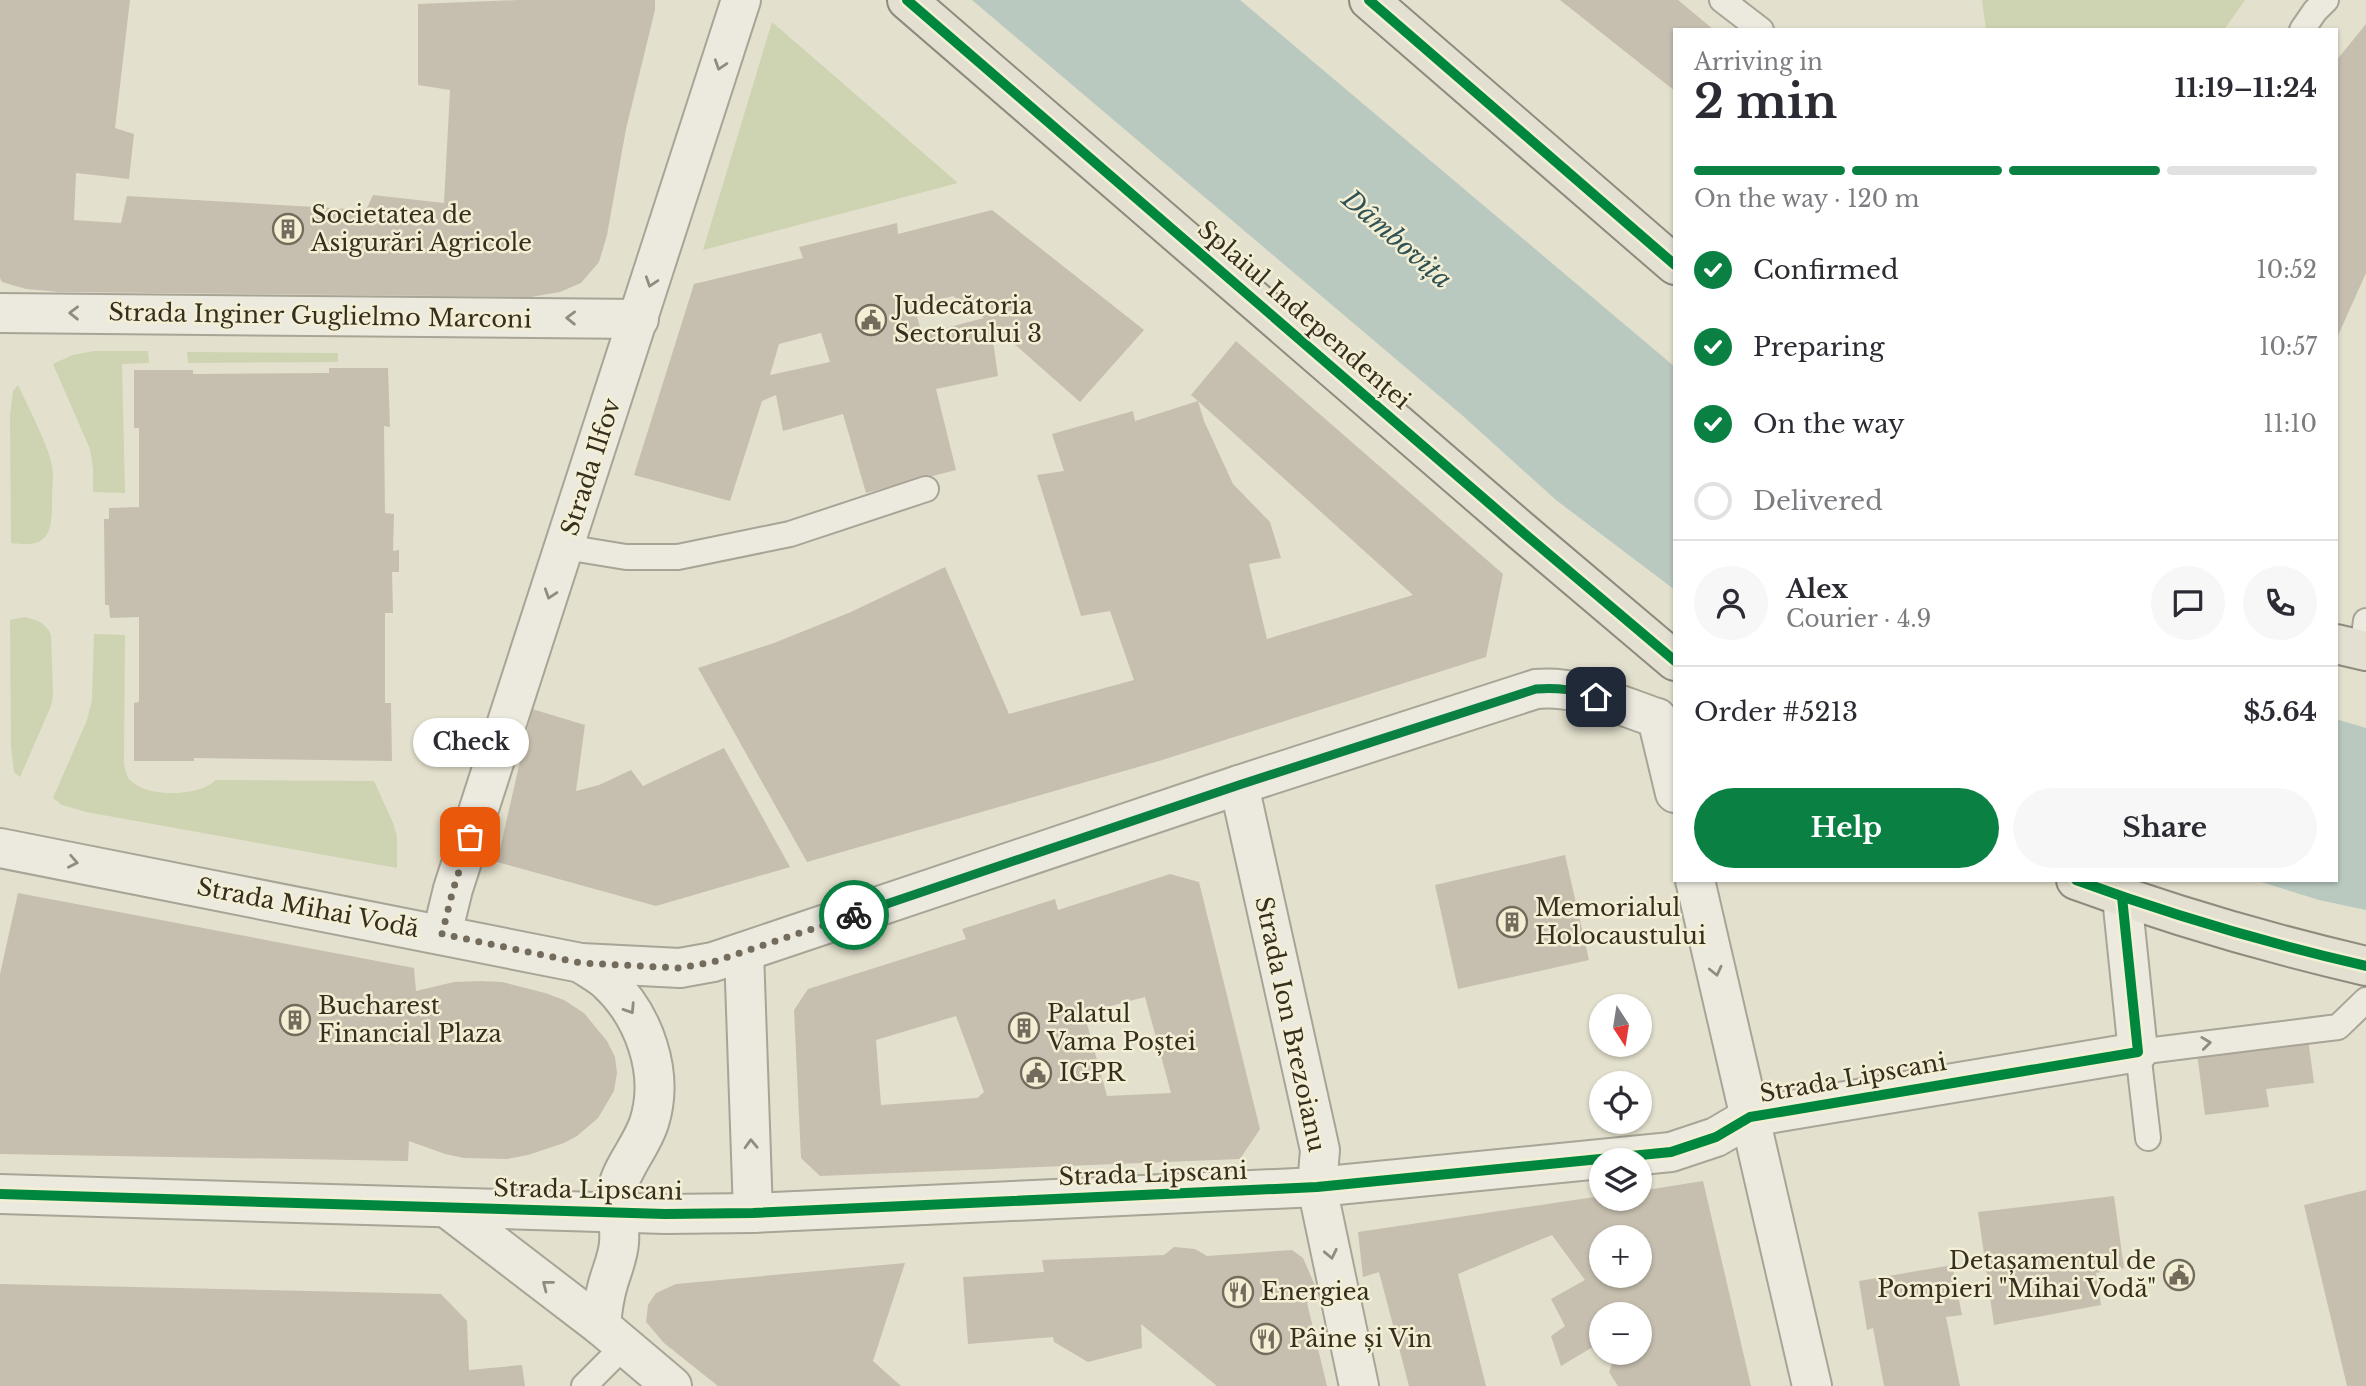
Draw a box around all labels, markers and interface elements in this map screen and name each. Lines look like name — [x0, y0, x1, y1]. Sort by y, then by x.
text: Arriving in — [1694, 48, 1823, 76]
one-way arrow — [714, 58, 728, 71]
text: 11:19–11:24 — [2175, 72, 2317, 104]
text: 2 min — [1694, 73, 1837, 130]
water label: Dâmbovița — [1335, 182, 1458, 295]
text: On the way · 120 m — [1694, 185, 1919, 213]
place label: Societatea de Asigurări Agricole — [310, 200, 532, 257]
building icon: Societatea de Asigurări Agricole — [271, 212, 305, 246]
street label: Splaiul Independenței — [1192, 214, 1417, 415]
icon: check — [1694, 251, 1732, 289]
text: Confirmed — [1753, 254, 1898, 286]
text: 10:52 — [2257, 256, 2317, 284]
one-way arrow — [645, 275, 659, 287]
place label: Judecătoria Sectorului 3 — [891, 291, 1042, 348]
street label: Strada Inginer Guglielmo Marconi — [108, 297, 532, 334]
public building icon: Judecătoria Sectorului 3 — [854, 303, 888, 337]
one-way arrow — [68, 305, 79, 321]
one-way arrow — [565, 310, 576, 326]
icon: check — [1694, 328, 1732, 366]
text: Preparing — [1753, 331, 1885, 363]
text: 10:57 — [2259, 333, 2317, 361]
street label: Strada Ilfov — [555, 394, 626, 539]
icon: check — [1694, 405, 1732, 443]
text: On the way — [1753, 408, 1905, 440]
text: 11:10 — [2263, 410, 2317, 438]
text: Delivered — [1753, 485, 1883, 517]
button: person — [1694, 566, 1768, 640]
button: chat — [2151, 566, 2225, 640]
button: phone — [2243, 566, 2317, 640]
text: Alex — [1786, 573, 1848, 605]
one-way arrow — [544, 587, 558, 599]
text: Courier · 4.9 — [1786, 605, 1931, 633]
pin — [1566, 667, 1626, 727]
icon: home — [1577, 678, 1615, 716]
text: Order #5213 — [1694, 696, 1858, 728]
text: $5.64 — [2244, 696, 2317, 728]
callout: Check — [412, 718, 528, 767]
text: Check — [432, 728, 510, 756]
button: Help — [1694, 788, 1999, 868]
button: Share — [2013, 788, 2317, 868]
pin — [440, 807, 500, 867]
icon: bag — [451, 818, 489, 856]
one-way arrow — [67, 854, 79, 869]
street label: Strada Mihai Vodă — [195, 872, 422, 943]
courier — [819, 880, 889, 950]
place label: Memorialul Holocaustului — [1535, 893, 1706, 950]
street label: Strada Ion Brezoianu — [1249, 894, 1332, 1154]
icon: bike — [835, 896, 873, 934]
building icon: Memorialul Holocaustului — [1495, 905, 1529, 939]
one-way arrow — [1708, 964, 1723, 976]
place label: Bucharest Financial Plaza — [318, 991, 503, 1048]
north arrow — [1589, 994, 1652, 1057]
map controls — [1589, 994, 1652, 1365]
place label: Palatul Vama Poștei — [1046, 999, 1196, 1056]
one-way arrow — [621, 1001, 634, 1014]
building icon: Bucharest Financial Plaza — [278, 1003, 312, 1037]
building icon: Palatul Vama Poștei — [1007, 1011, 1041, 1045]
one-way arrow — [2200, 1036, 2212, 1051]
street label: Strada Lipscani — [1757, 1047, 1948, 1108]
public building icon: IGPR — [1019, 1056, 1053, 1090]
place label: IGPR — [1059, 1058, 1126, 1087]
button: locate — [1589, 1071, 1652, 1134]
one-way arrow — [743, 1139, 759, 1149]
button: layers — [1589, 1148, 1652, 1211]
street label: Strada Lipscani — [1058, 1156, 1248, 1191]
street label: Strada Lipscani — [493, 1173, 683, 1206]
button: + — [1589, 1225, 1652, 1288]
place label: Detașamentul de Pompieri "Mihai Vodă" — [1877, 1246, 2156, 1303]
one-way arrow — [1323, 1248, 1337, 1260]
public building icon: Detașamentul de Pompieri "Mihai Vodă" — [2162, 1258, 2196, 1292]
restaurant icon: Energiea — [1221, 1275, 1255, 1309]
place label: Energiea — [1261, 1277, 1370, 1306]
one-way arrow — [542, 1280, 555, 1293]
button: − — [1589, 1302, 1652, 1365]
restaurant icon: Pâine și Vin — [1249, 1322, 1283, 1356]
place label: Pâine și Vin — [1289, 1324, 1432, 1353]

